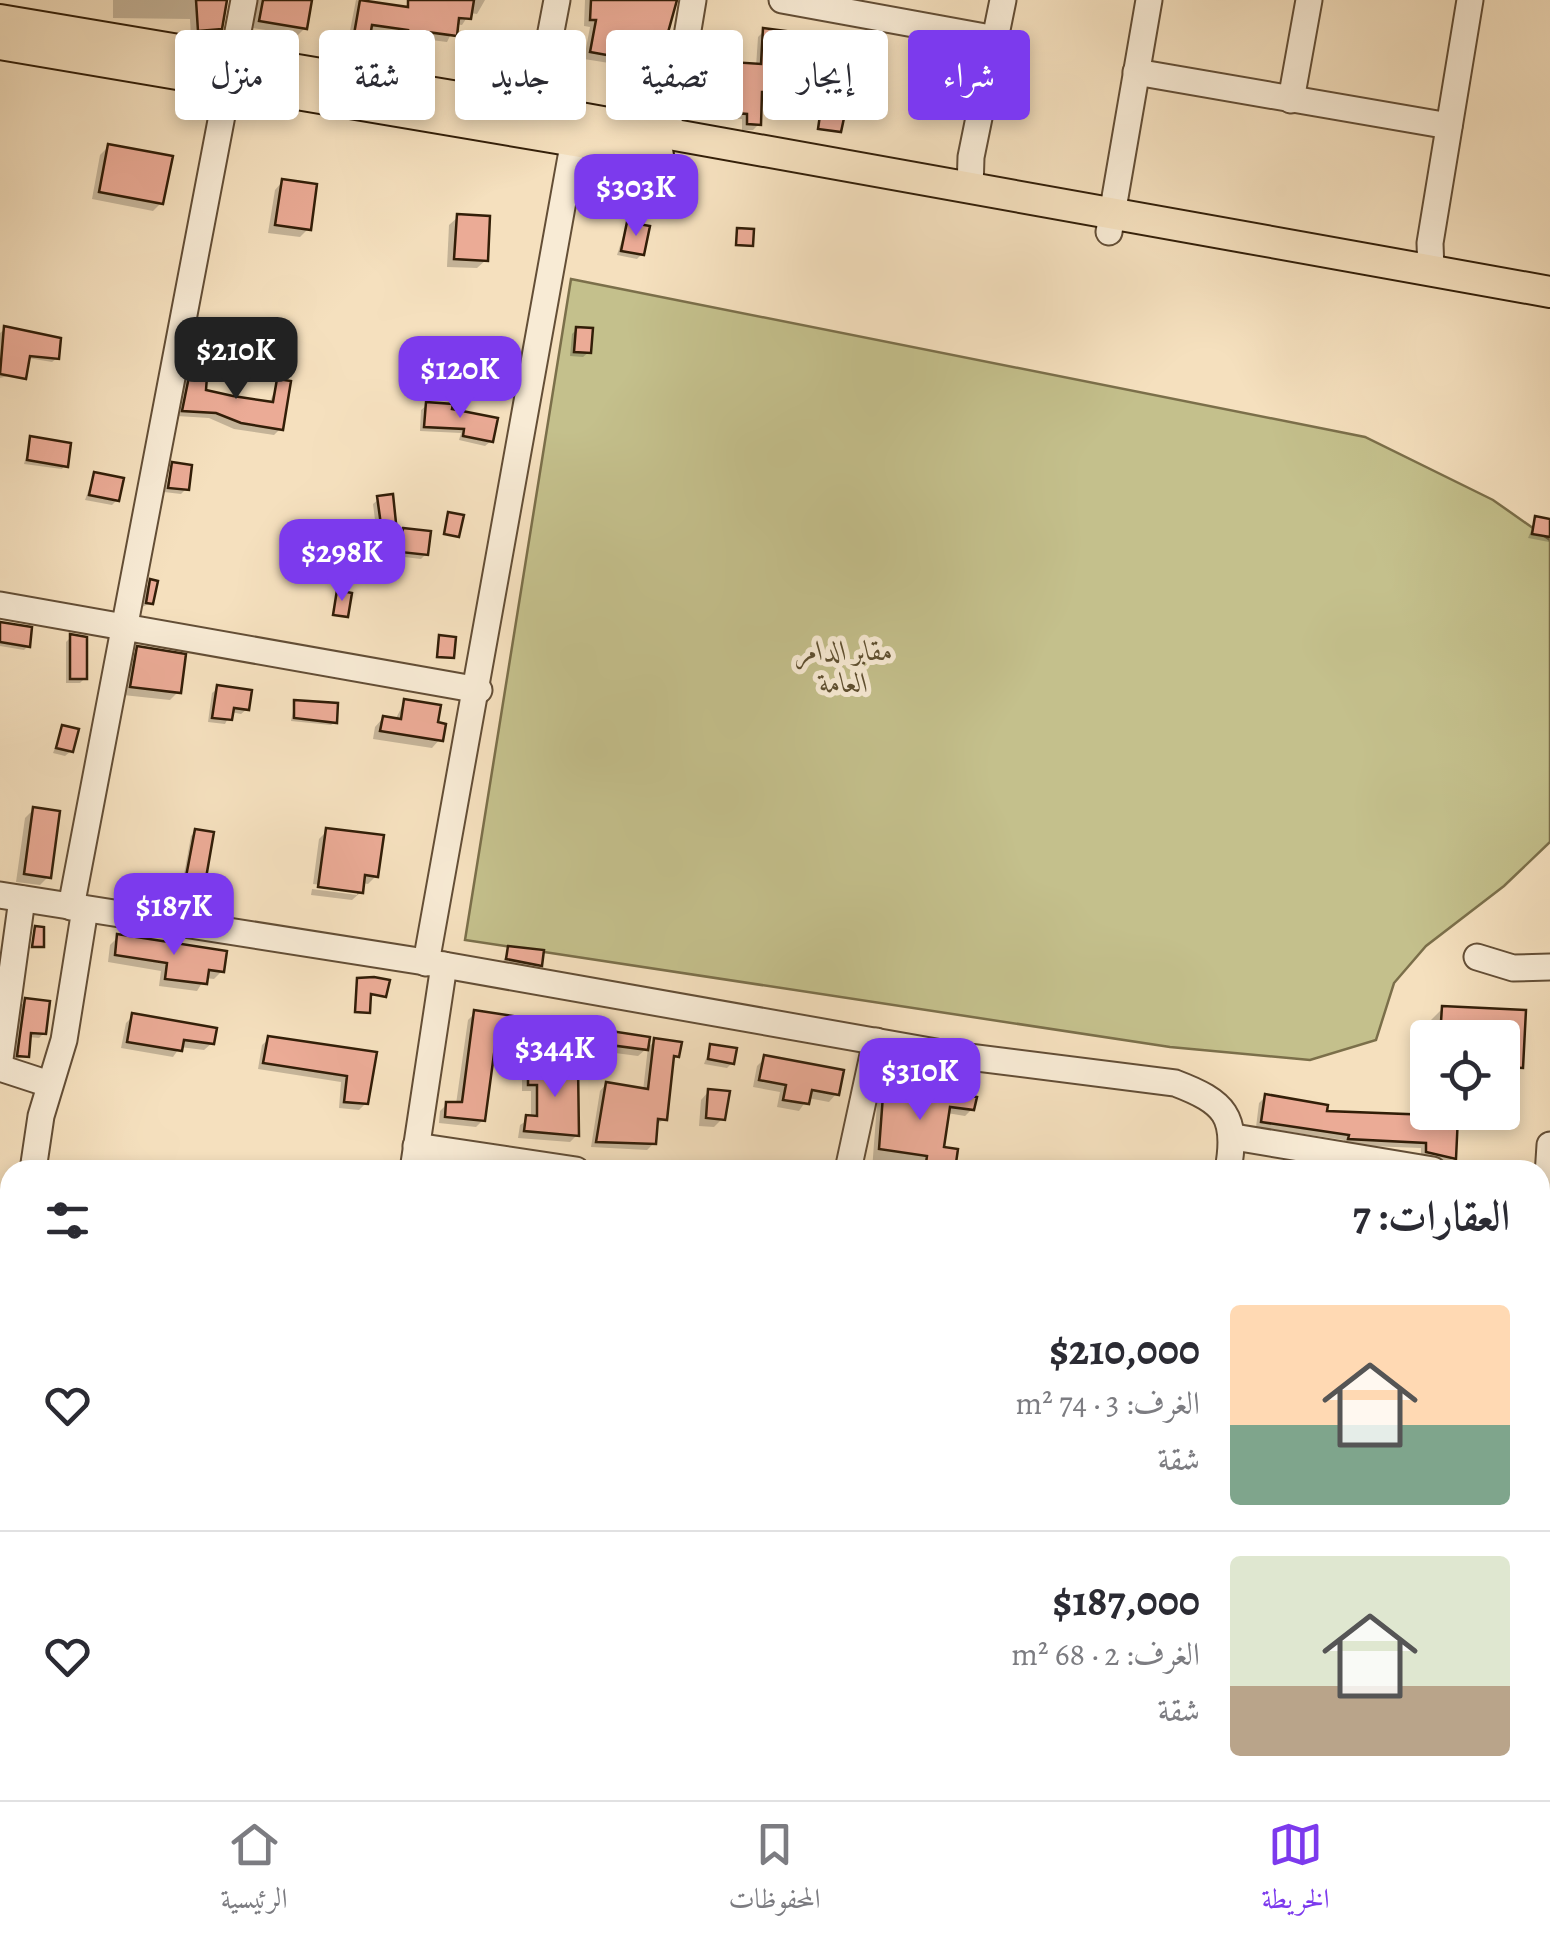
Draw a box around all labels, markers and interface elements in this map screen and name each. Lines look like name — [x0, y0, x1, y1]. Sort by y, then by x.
chip: منزل — [175, 30, 299, 120]
chip: شقة — [319, 30, 435, 120]
chip: جديد — [455, 30, 586, 120]
chip: تصفية — [606, 30, 743, 120]
chip: إيجار — [763, 30, 888, 120]
chip: شراء — [908, 30, 1030, 120]
pin: $303K — [566, 154, 706, 239]
text: $303K — [596, 164, 676, 208]
pin: $210K — [166, 317, 306, 402]
text: $210K — [197, 327, 275, 371]
pin: $120K — [390, 336, 530, 421]
text: $120K — [421, 346, 499, 390]
pin: $298K — [272, 519, 412, 604]
text: $298K — [301, 529, 383, 573]
park label: مقابر الدامر العامة — [795, 632, 893, 702]
pin: $187K — [104, 873, 244, 958]
text: $187K — [136, 883, 212, 927]
pin: $344K — [485, 1015, 625, 1100]
map controls — [1410, 1020, 1520, 1130]
button: locate — [1410, 1020, 1520, 1130]
text: $344K — [515, 1025, 595, 1069]
pin: $310K — [850, 1038, 990, 1123]
text: $310K — [881, 1048, 959, 1092]
text: العقارات: 7 — [1353, 1187, 1510, 1244]
icon: filters — [40, 1193, 95, 1248]
text: $210,000 — [1049, 1321, 1200, 1378]
icon: home — [1310, 1345, 1430, 1465]
icon: heart — [40, 1378, 95, 1433]
text: الغرف: 3 · 74 m² — [1016, 1381, 1200, 1425]
text: شقة — [1158, 1437, 1200, 1481]
text: $187,000 — [1053, 1572, 1200, 1629]
icon: home — [1310, 1596, 1430, 1716]
icon: heart — [40, 1629, 95, 1684]
text: الغرف: 2 · 68 m² — [1011, 1632, 1200, 1676]
text: شقة — [1158, 1688, 1200, 1732]
tab: الرئيسية — [220, 1817, 288, 1926]
tab: المحفوظات — [728, 1817, 821, 1926]
tab: الخريطة — [1261, 1817, 1330, 1926]

